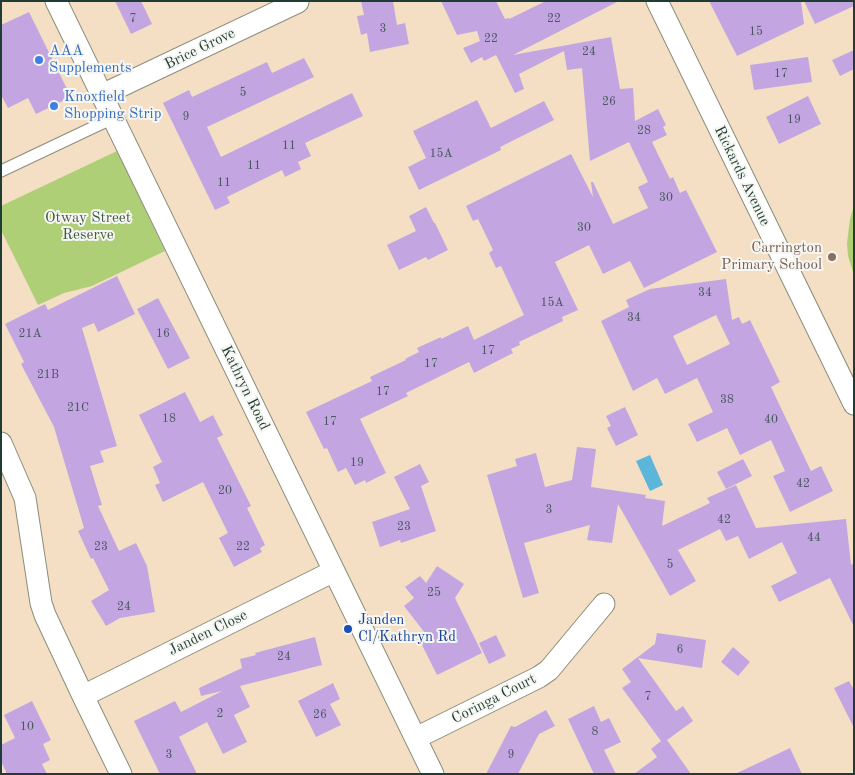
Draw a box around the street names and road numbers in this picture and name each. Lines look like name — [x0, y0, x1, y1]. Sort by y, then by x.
street label: Brice Grove — [162, 24, 238, 74]
street label: Rickards Avenue — [710, 123, 774, 229]
street label: Kathryn Road — [217, 343, 273, 433]
street label: Janden Close — [166, 606, 250, 660]
street label: Coringa Court — [449, 670, 539, 728]

